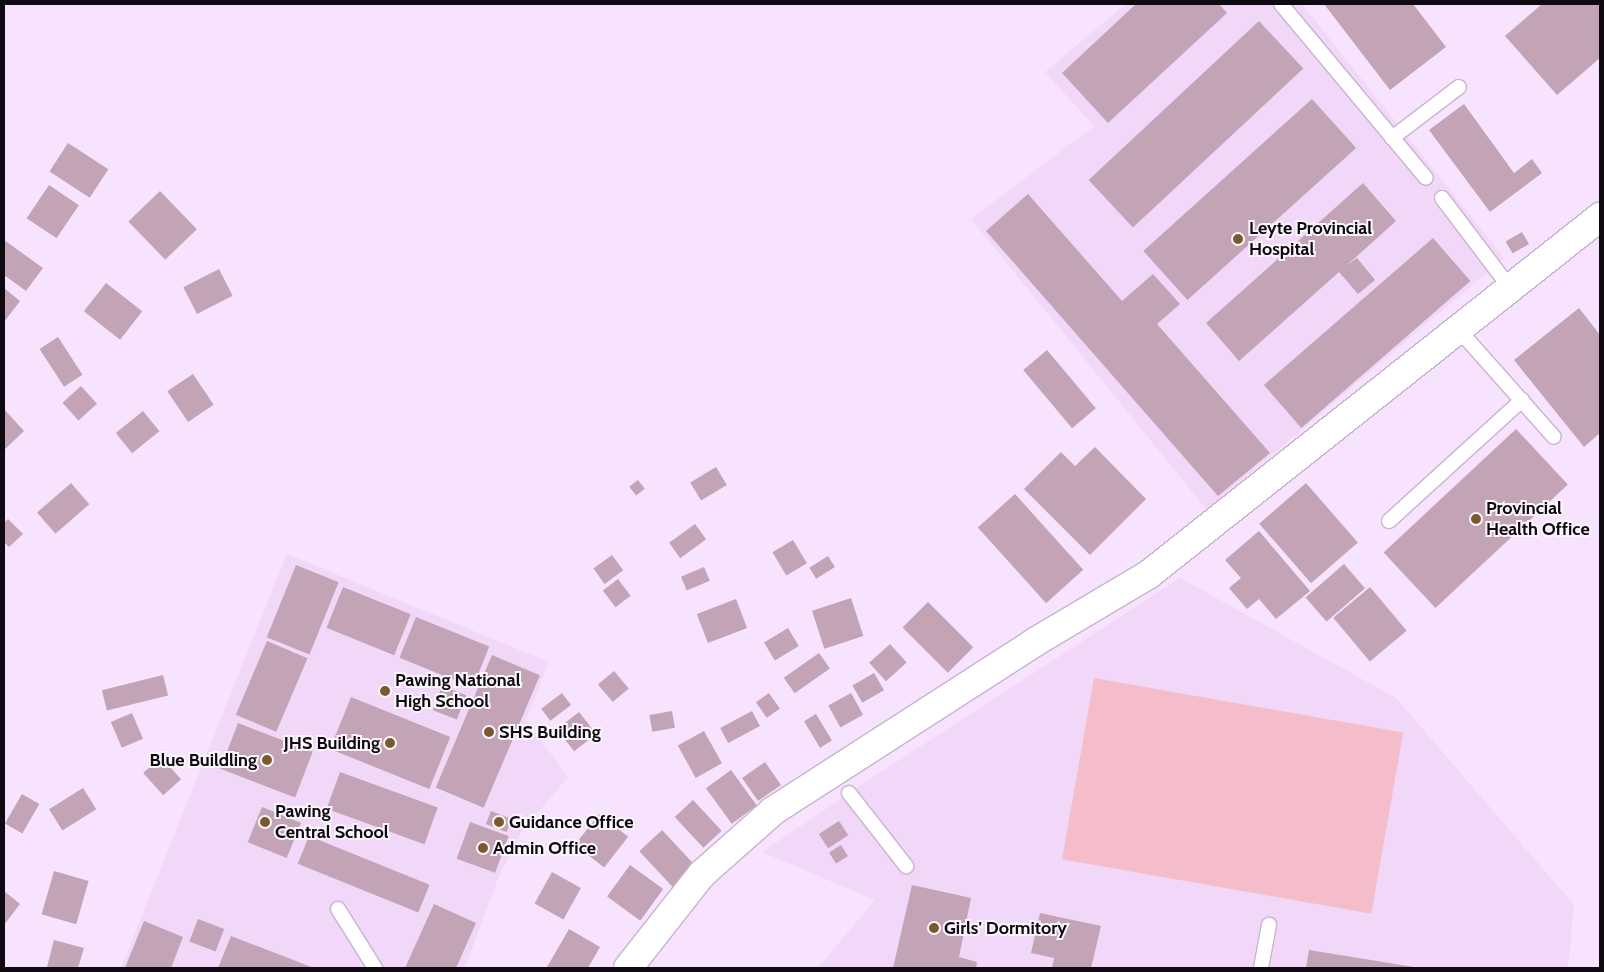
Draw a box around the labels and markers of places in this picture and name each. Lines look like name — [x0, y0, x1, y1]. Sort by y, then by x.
place label: Leyte Provincial Hospital — [1249, 218, 1372, 260]
marker: Leyte Provincial Hospital — [1231, 232, 1245, 246]
place label: Provincial Health Office — [1486, 498, 1590, 540]
marker: Provincial Health Office — [1470, 513, 1482, 525]
place label: Pawing National High School — [395, 670, 520, 712]
marker: Pawing National High School — [379, 685, 391, 697]
place label: SHS Building — [499, 721, 601, 743]
marker: SHS Building — [483, 726, 495, 738]
place label: JHS Building — [284, 732, 380, 754]
marker: JHS Building — [384, 737, 396, 749]
place label: Blue Buildling — [150, 749, 257, 771]
marker: Blue Buildling — [261, 754, 273, 766]
place label: Pawing Central School — [275, 801, 388, 844]
place label: Guidance Office — [509, 811, 633, 833]
marker: Pawing Central School — [259, 816, 271, 828]
marker: Guidance Office — [493, 816, 505, 828]
place label: Admin Office — [493, 837, 596, 859]
marker: Admin Office — [477, 842, 489, 854]
place label: Girls' Dormitory — [944, 917, 1067, 939]
marker: Girls' Dormitory — [928, 922, 940, 934]

